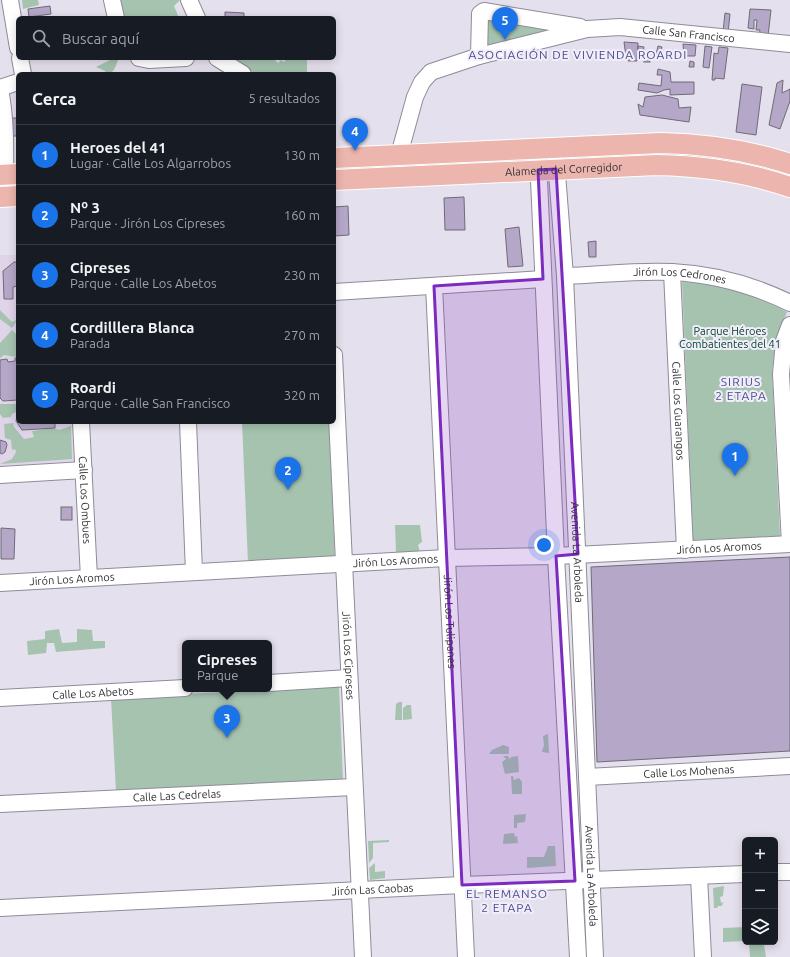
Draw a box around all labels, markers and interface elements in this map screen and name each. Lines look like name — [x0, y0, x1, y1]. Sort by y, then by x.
pin: 5 — [492, 7, 518, 40]
search box — [16, 16, 336, 60]
street label: Calle San Francisco — [642, 23, 735, 44]
icon: search — [30, 27, 52, 49]
text: Buscar aquí — [62, 30, 139, 47]
district label: ASOCIACIÓN DE VIVIENDA ROARDI — [469, 48, 687, 61]
text: Cerca — [32, 89, 77, 108]
text: 5 resultados — [249, 91, 320, 105]
pin: 4 — [342, 118, 368, 151]
text: Heroes del 41 — [70, 139, 167, 156]
text: 1 — [41, 148, 49, 162]
text: 130 m — [284, 148, 320, 162]
text: Lugar · Calle Los Algarrobos — [70, 156, 231, 170]
street label: Alameda del Corregidor — [505, 161, 624, 178]
text: Nº 3 — [70, 199, 100, 216]
text: 2 — [41, 208, 49, 222]
text: 160 m — [284, 208, 320, 222]
text: Parque · Jirón Los Cipreses — [70, 216, 225, 230]
text: Cipreses — [70, 259, 130, 276]
street label: Jirón Los Cedrones — [633, 266, 728, 286]
text: 3 — [41, 268, 49, 282]
text: 230 m — [284, 268, 320, 282]
text: Parque · Calle Los Abetos — [70, 276, 217, 290]
text: Cordilllera Blanca — [70, 319, 195, 336]
park label: Parque Héroes Combatientes del 41 — [679, 325, 781, 350]
text: 4 — [41, 328, 49, 342]
text: 270 m — [284, 328, 320, 342]
text: Parada — [70, 336, 110, 350]
street label: Calle Los Guarangos — [670, 361, 687, 461]
district label: SIRIUS 2 ETAPA — [715, 375, 767, 402]
text: Roardi — [70, 379, 116, 396]
text: 5 — [41, 388, 49, 402]
text: 320 m — [284, 388, 320, 402]
text: Parque · Calle San Francisco — [70, 396, 230, 410]
pin: 1 — [722, 443, 748, 476]
street label: Calle Los Ombues — [77, 456, 93, 544]
pin: 2 — [275, 457, 301, 490]
street label: Avenida La Arboleda — [569, 502, 585, 603]
your location — [534, 535, 554, 555]
street label: Jirón Los Aromos — [676, 539, 762, 556]
street label: Jirón Los Aromos — [352, 552, 439, 569]
street label: Jirón Los Aromos — [29, 571, 115, 587]
street label: Jirón Los Tulipanes — [442, 574, 458, 669]
street label: Jirón Los Cipreses — [340, 611, 357, 700]
popup — [182, 640, 272, 692]
text: Cipreses — [197, 651, 257, 668]
text: Parque — [197, 668, 238, 682]
street label: Calle Los Abetos — [52, 685, 134, 701]
pin: 3 — [214, 705, 240, 738]
street label: Calle Los Mohenas — [643, 763, 735, 780]
street label: Calle Las Cedrelas — [132, 787, 221, 804]
street label: Avenida La Arboleda — [583, 825, 600, 927]
map controls — [742, 837, 778, 945]
button: + — [742, 837, 778, 873]
button: − — [742, 873, 778, 909]
street label: Jirón Las Caobas — [331, 881, 414, 897]
district label: EL REMANSO 2 ETAPA — [466, 887, 548, 914]
button: layers — [742, 909, 778, 945]

